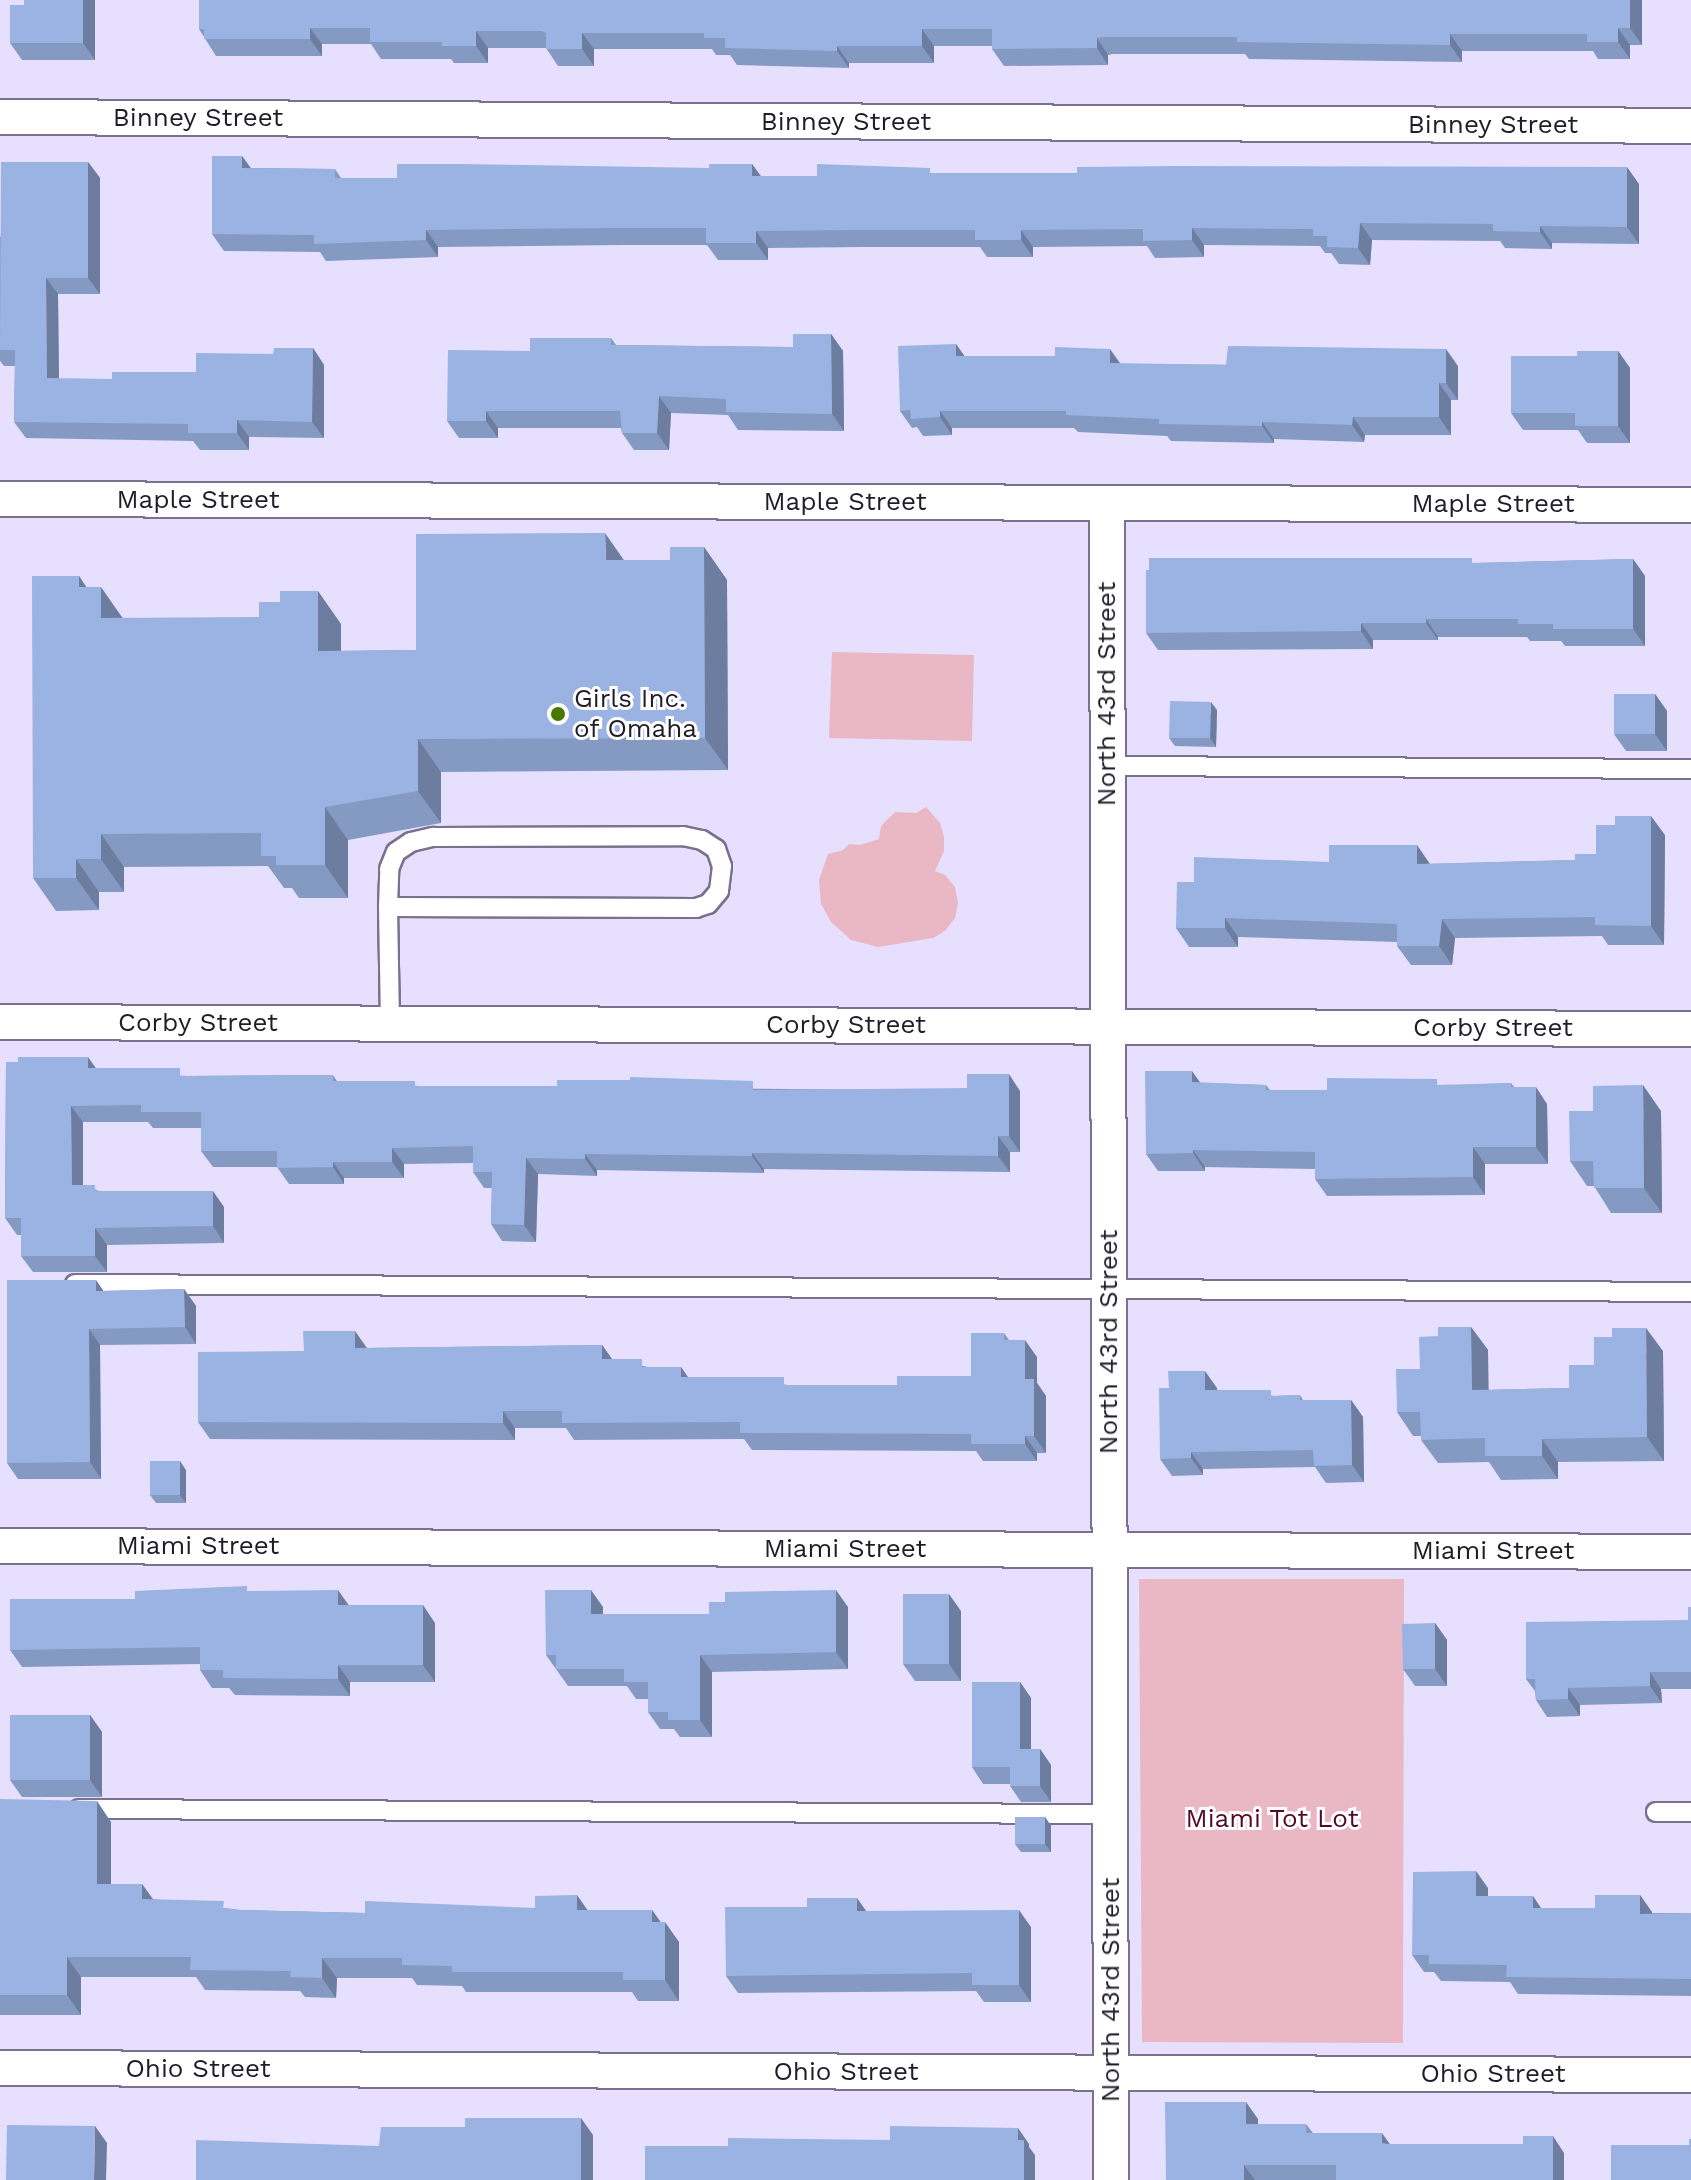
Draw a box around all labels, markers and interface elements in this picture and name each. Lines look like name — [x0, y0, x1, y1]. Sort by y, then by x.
street label: Binney Street — [112, 102, 284, 134]
street label: Binney Street — [760, 106, 932, 138]
street label: Binney Street — [1407, 109, 1579, 141]
street label: Maple Street — [116, 484, 280, 516]
street label: Maple Street — [763, 486, 927, 518]
street label: Maple Street — [1411, 488, 1575, 520]
street label: North 43rd Street — [1091, 582, 1123, 806]
place label: Girls Inc. of Omaha — [574, 683, 698, 744]
marker: Girls Inc. of Omaha — [549, 705, 567, 723]
street label: Corby Street — [118, 1007, 278, 1039]
street label: Corby Street — [766, 1009, 926, 1041]
street label: Corby Street — [1413, 1012, 1573, 1044]
street label: North 43rd Street — [1093, 1230, 1125, 1454]
street label: Miami Street — [117, 1530, 279, 1562]
street label: Miami Street — [764, 1533, 926, 1565]
street label: Miami Street — [1412, 1535, 1574, 1567]
park label: Miami Tot Lot — [1185, 1803, 1359, 1835]
street label: North 43rd Street — [1095, 1878, 1127, 2102]
street label: Ohio Street — [125, 2053, 271, 2085]
street label: Ohio Street — [773, 2056, 919, 2088]
street label: Ohio Street — [1420, 2058, 1566, 2090]

